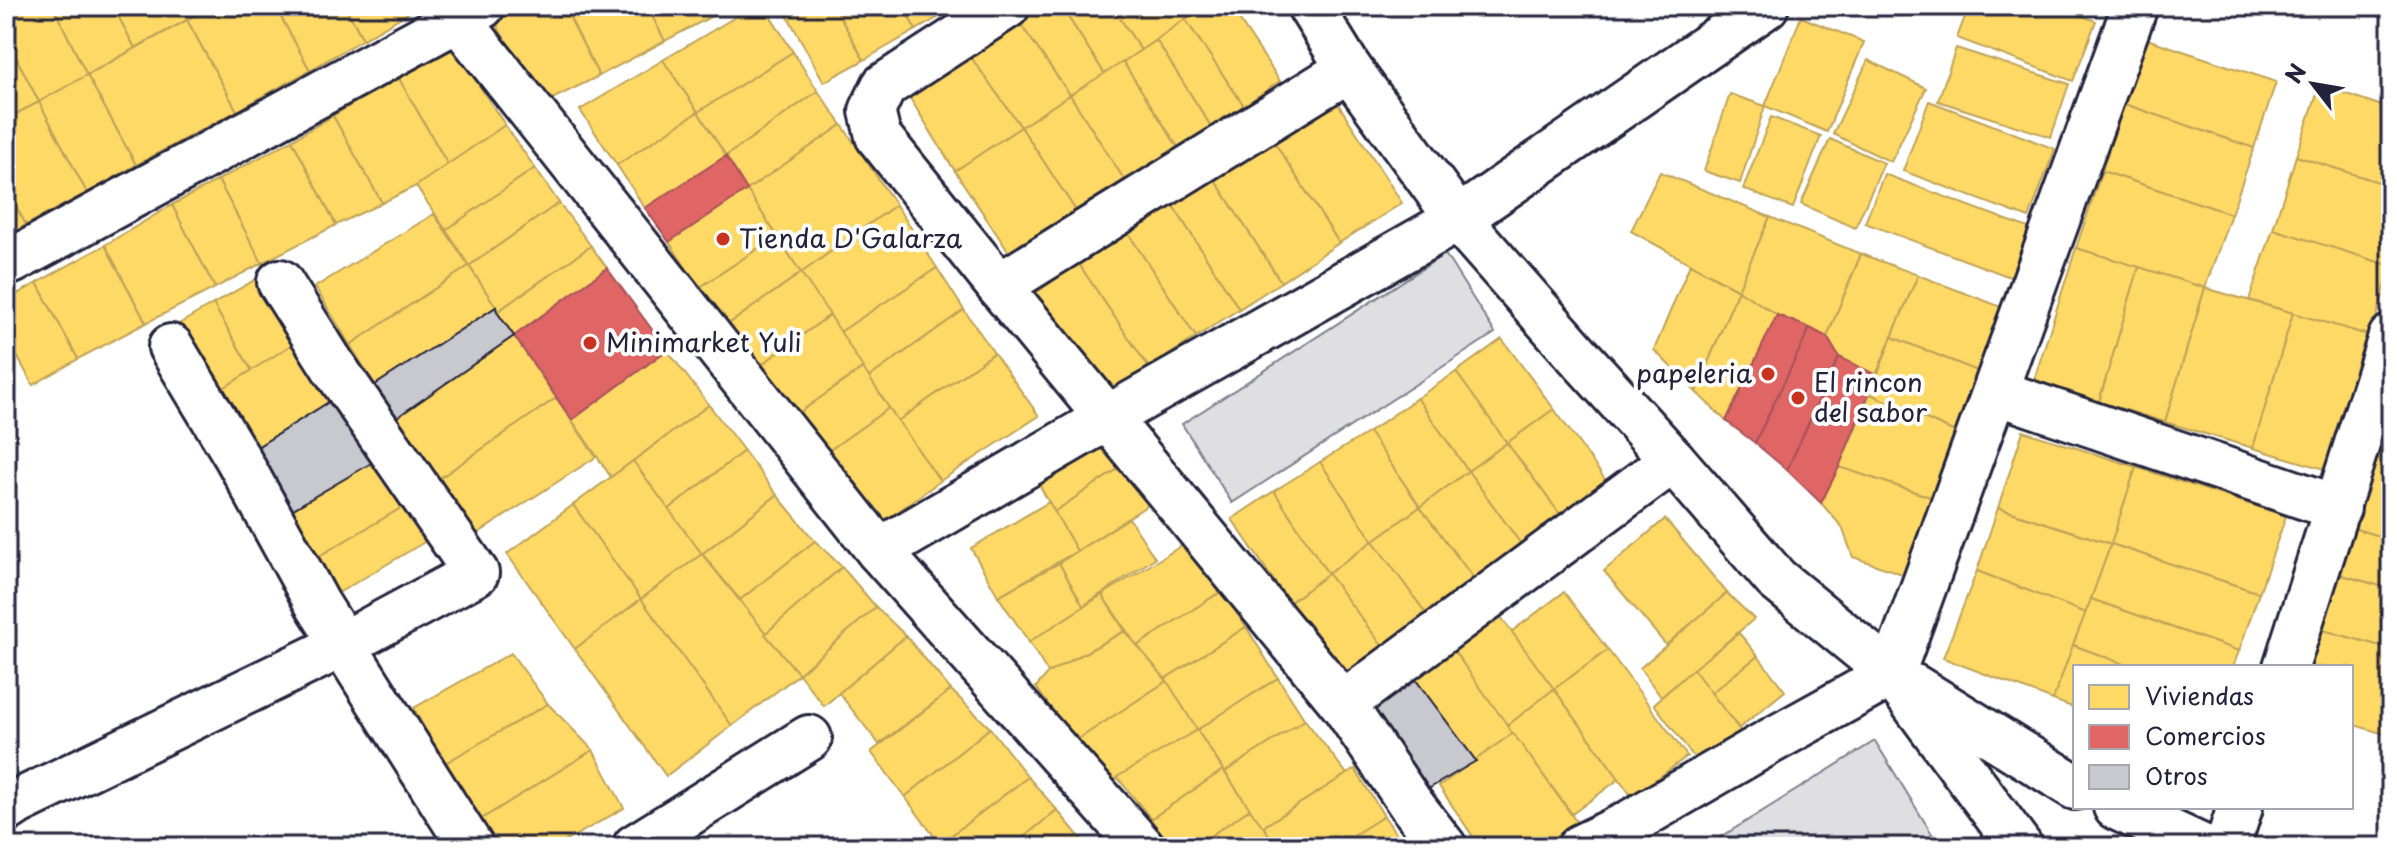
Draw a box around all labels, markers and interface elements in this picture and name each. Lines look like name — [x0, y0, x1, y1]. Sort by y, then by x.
north arrow — [2273, 44, 2353, 124]
text: N — [2276, 57, 2313, 89]
place label: Tienda D'Galarza — [739, 218, 963, 257]
marker: Tienda D'Galarza — [714, 230, 732, 248]
place label: Minimarket Yuli — [606, 322, 802, 361]
marker: Minimarket Yuli — [581, 334, 599, 352]
place label: papeleria — [1636, 353, 1753, 392]
place label: El rincon del sabor — [1814, 362, 1928, 431]
marker: papeleria — [1759, 365, 1777, 383]
marker: El rincon del sabor — [1789, 389, 1807, 407]
legend — [2073, 665, 2353, 809]
text: Viviendas — [2145, 677, 2254, 713]
text: Comercios — [2145, 717, 2266, 753]
text: Otros — [2145, 757, 2208, 793]

